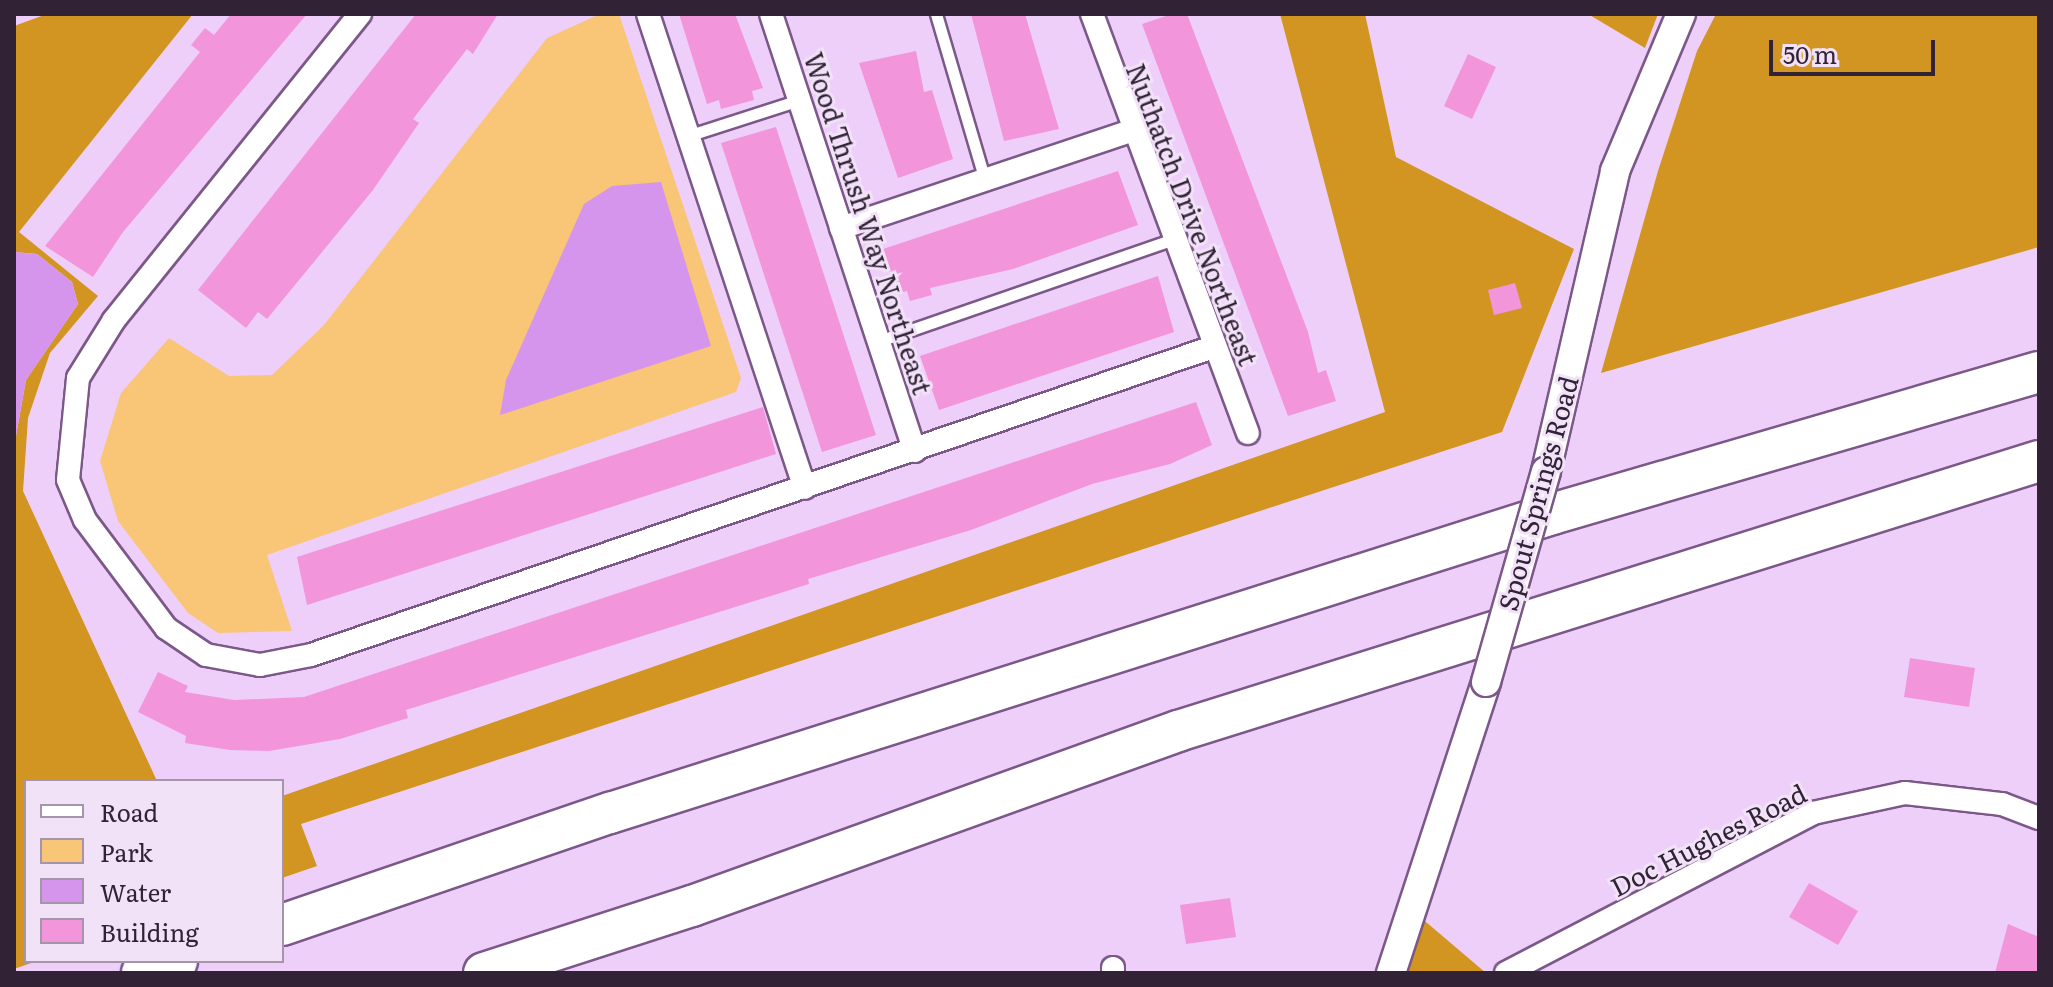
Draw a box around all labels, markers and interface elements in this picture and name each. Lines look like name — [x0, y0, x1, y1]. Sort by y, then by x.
scale bar — [1773, 24, 1939, 74]
text: 50 m — [1783, 36, 1837, 71]
street label: Wood Thrush Way Northeast — [799, 48, 939, 398]
street label: Nuthatch Drive Northeast — [1121, 59, 1265, 369]
street label: Spout Springs Road — [1491, 372, 1583, 614]
street label: Doc Hughes Road — [1605, 776, 1811, 902]
legend — [24, 779, 284, 963]
text: Road — [100, 794, 158, 829]
text: Park — [100, 834, 153, 869]
text: Water — [100, 874, 171, 909]
text: Building — [100, 914, 199, 949]

